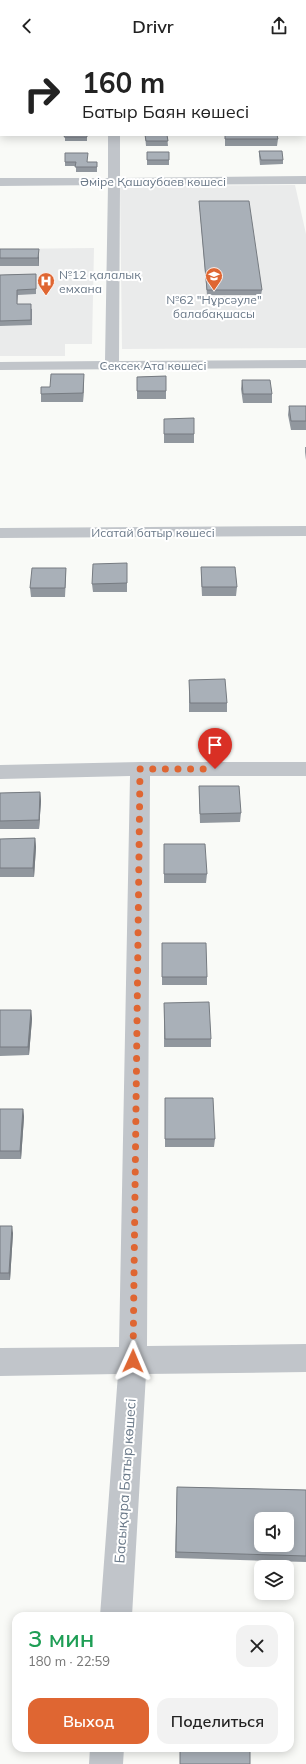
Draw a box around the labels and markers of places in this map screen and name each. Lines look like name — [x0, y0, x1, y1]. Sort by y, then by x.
school or university icon: №62 "Нұрсәуле" балабақшасы — [204, 266, 224, 291]
place label: №12 қалалық емхана — [59, 267, 141, 296]
hospital icon: №12 қалалық емхана — [36, 271, 56, 296]
place label: №62 "Нұрсәуле" балабақшасы — [166, 292, 262, 321]
pin — [198, 728, 232, 769]

